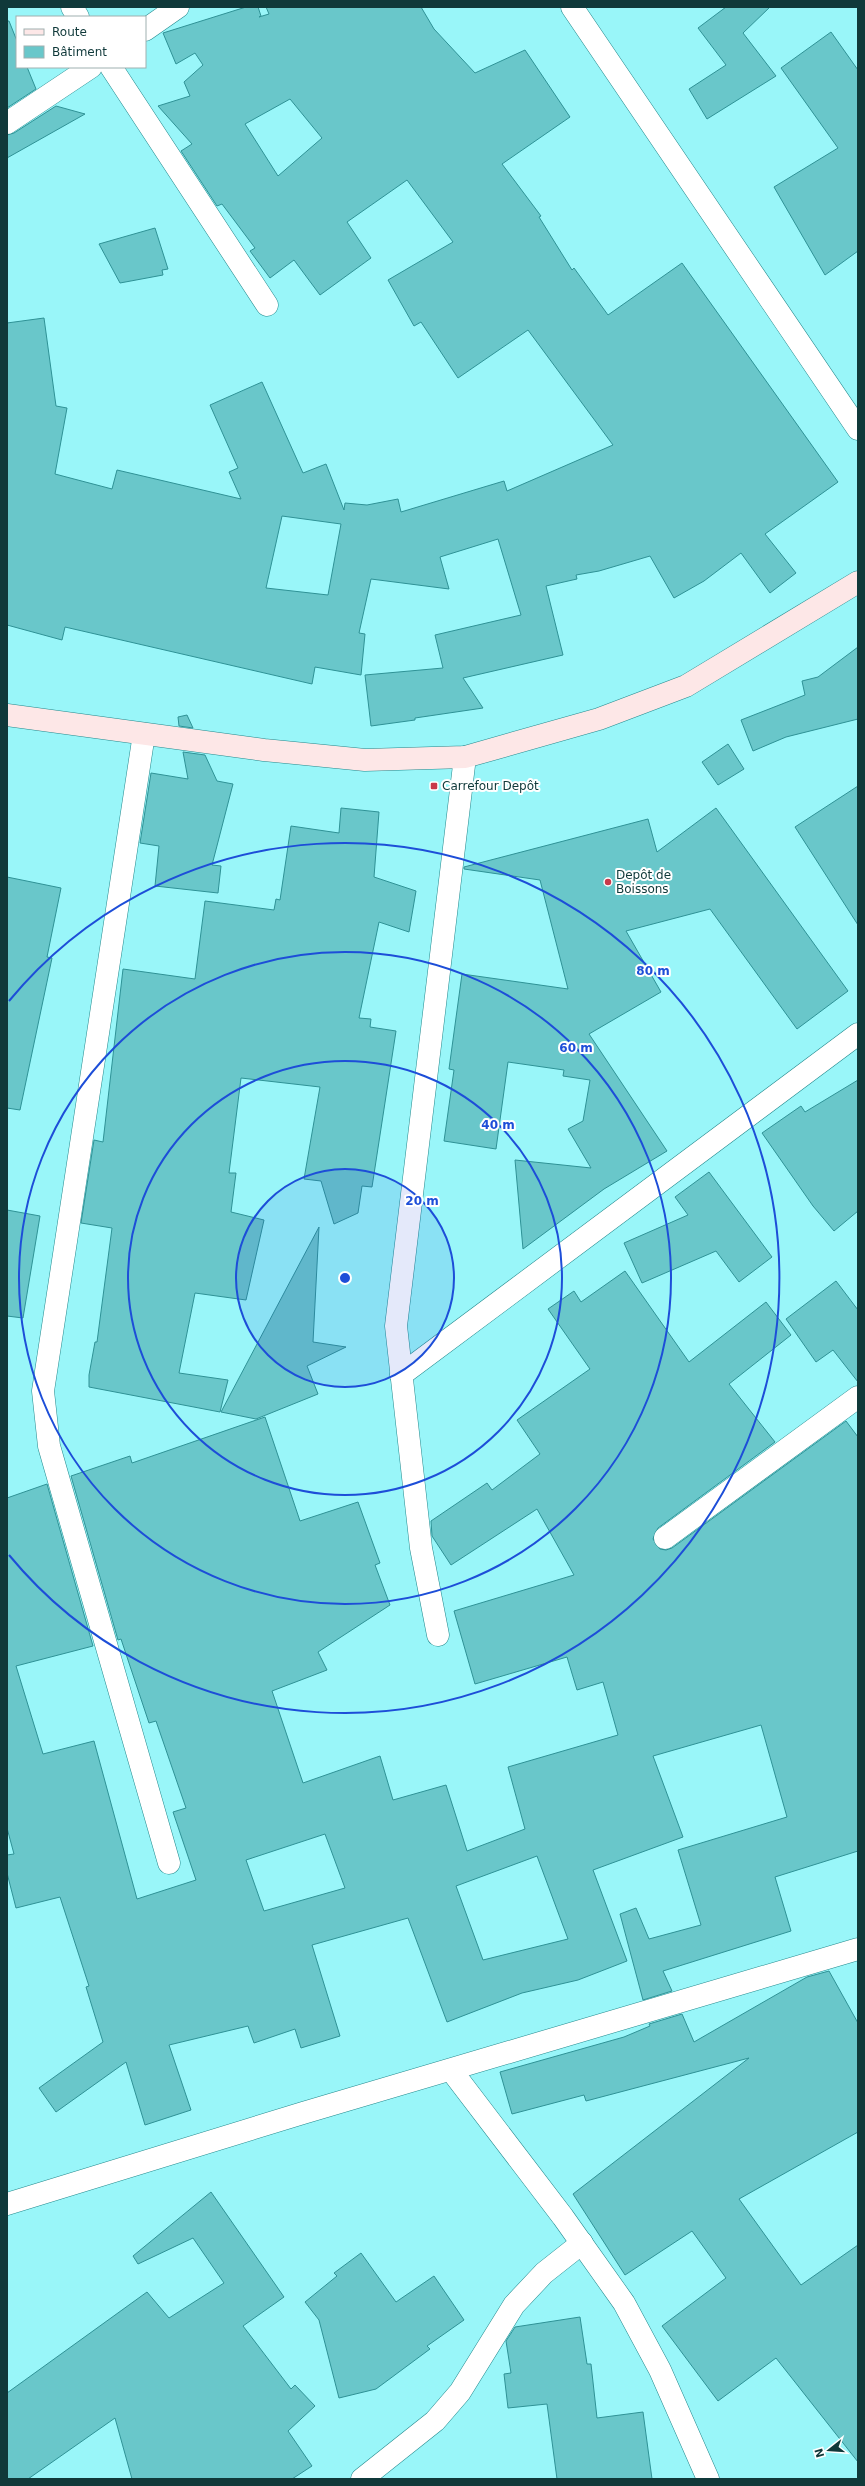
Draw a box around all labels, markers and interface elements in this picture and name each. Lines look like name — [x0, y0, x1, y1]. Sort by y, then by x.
legend — [16, 16, 146, 68]
text: Route — [52, 25, 87, 39]
text: Bâtiment — [52, 45, 107, 59]
place label: Carrefour Depôt — [442, 779, 539, 793]
marker: Carrefour Depôt — [429, 781, 439, 791]
place label: Depôt de Boissons — [616, 868, 671, 896]
marker: Depôt de Boissons — [603, 877, 613, 887]
text: 80 m — [636, 964, 670, 978]
text: 60 m — [559, 1041, 593, 1055]
text: 40 m — [481, 1118, 515, 1132]
text: 20 m — [405, 1194, 439, 1208]
centre of rings — [338, 1271, 352, 1285]
north arrow — [809, 2430, 849, 2470]
text: N — [812, 2446, 827, 2459]

